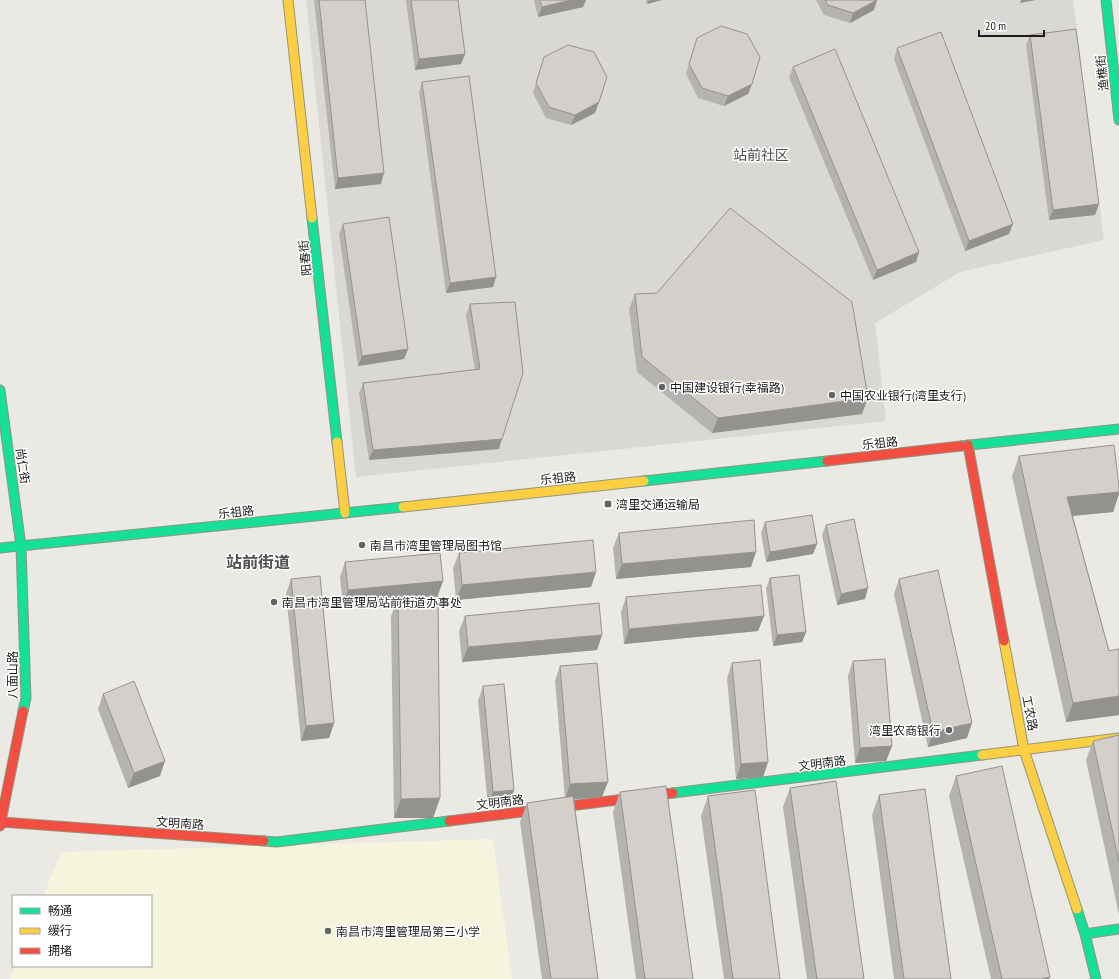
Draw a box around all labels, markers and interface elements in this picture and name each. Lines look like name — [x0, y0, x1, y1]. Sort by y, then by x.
scale bar — [979, 12, 1044, 38]
text: 20 m — [985, 18, 1006, 33]
street label: 渔樵街 — [1093, 54, 1111, 92]
district label: 站前社区 — [733, 146, 789, 164]
street label: 阳春街 — [296, 239, 314, 277]
place label: 中国建设银行(幸福路) — [670, 380, 784, 395]
marker: 中国建设银行(幸福路) — [657, 382, 667, 392]
place label: 中国农业银行(湾里支行) — [840, 388, 966, 403]
marker: 中国农业银行(湾里支行) — [827, 390, 837, 400]
street label: 乐祖路 — [861, 434, 899, 452]
street label: 尚仁街 — [13, 447, 33, 485]
street label: 乐祖路 — [539, 469, 577, 487]
place label: 湾里交通运输局 — [616, 497, 700, 512]
marker: 湾里交通运输局 — [603, 499, 613, 509]
street label: 乐祖路 — [217, 503, 255, 521]
place label: 南昌市湾里管理局图书馆 — [370, 538, 502, 553]
marker: 南昌市湾里管理局图书馆 — [357, 540, 367, 550]
district label: 站前街道 — [226, 552, 290, 572]
place label: 南昌市湾里管理局站前街道办事处 — [282, 595, 462, 610]
marker: 南昌市湾里管理局站前街道办事处 — [269, 597, 279, 607]
street label: 八面山路 — [5, 651, 20, 699]
street label: 工农路 — [1019, 694, 1041, 732]
place label: 湾里农商银行 — [869, 723, 941, 738]
marker: 湾里农商银行 — [944, 725, 954, 735]
street label: 文明南路 — [797, 753, 847, 773]
street label: 文明南路 — [475, 792, 525, 812]
street label: 文明南路 — [156, 814, 204, 832]
legend — [12, 895, 152, 967]
text: 畅通 — [48, 903, 72, 918]
text: 缓行 — [48, 923, 72, 938]
place label: 南昌市湾里管理局第三小学 — [336, 924, 480, 939]
marker: 南昌市湾里管理局第三小学 — [323, 926, 333, 936]
text: 拥堵 — [48, 943, 72, 958]

